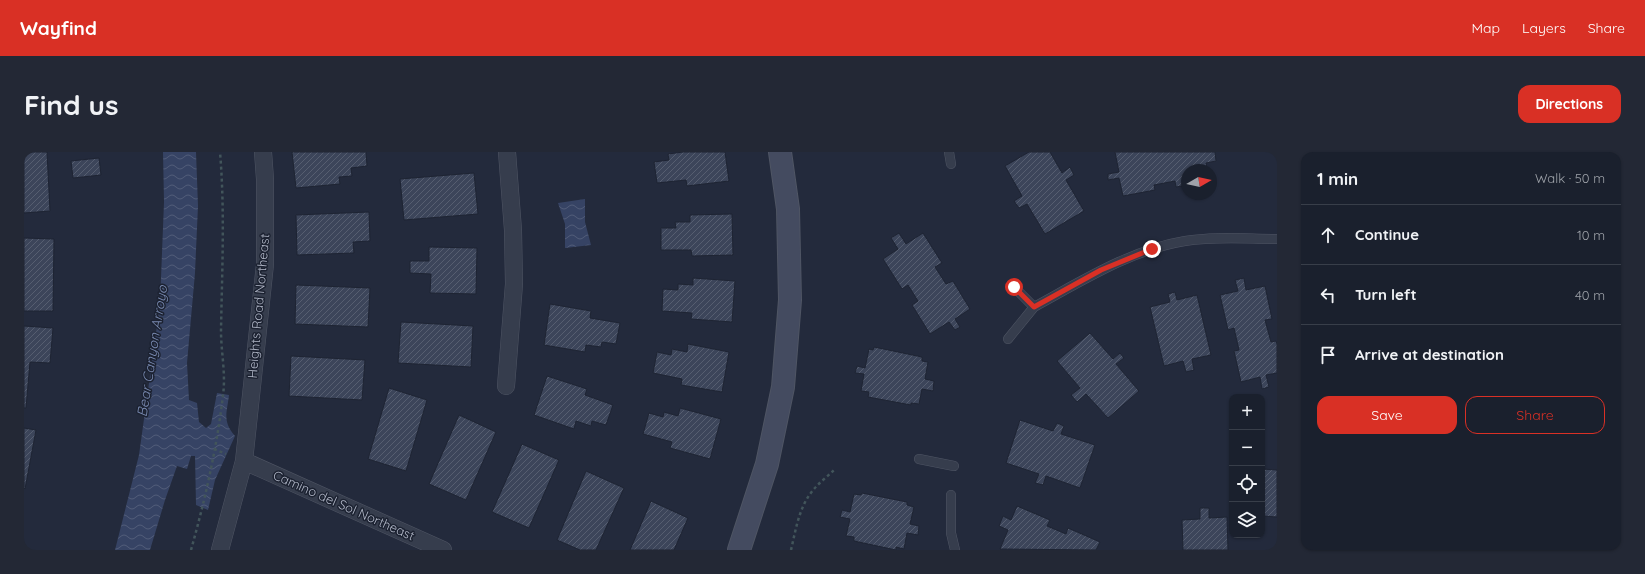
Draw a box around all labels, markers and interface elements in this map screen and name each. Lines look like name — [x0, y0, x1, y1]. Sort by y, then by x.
text: Wayfind — [20, 16, 97, 40]
text: Map — [1471, 19, 1500, 37]
text: Layers — [1522, 19, 1566, 37]
text: Share — [1588, 19, 1625, 37]
button: Directions — [1518, 85, 1621, 123]
text: Find us — [24, 87, 118, 122]
north arrow — [1181, 164, 1217, 200]
text: 1 min — [1317, 168, 1358, 189]
text: Walk · 50 m — [1535, 170, 1605, 186]
icon: ahead — [1317, 224, 1339, 246]
text: Continue — [1355, 225, 1419, 244]
text: 10 m — [1577, 227, 1605, 243]
street label: Heights Road Northeast — [244, 233, 272, 379]
route end — [1143, 240, 1161, 258]
route start — [1005, 278, 1023, 296]
water label: Bear Canyon Arroyo — [133, 283, 171, 418]
icon: left — [1317, 284, 1339, 306]
text: Turn left — [1355, 285, 1417, 304]
text: 40 m — [1575, 287, 1605, 303]
icon: arrive — [1317, 344, 1339, 366]
text: Arrive at destination — [1355, 345, 1504, 364]
map controls — [1229, 394, 1265, 538]
button: + — [1229, 394, 1265, 430]
button: Save — [1317, 396, 1457, 434]
button: Share — [1465, 396, 1605, 434]
button: − — [1229, 430, 1265, 466]
button: locate — [1229, 466, 1265, 502]
street label: Camino del Sol Northeast — [271, 467, 417, 543]
button: layers — [1229, 502, 1265, 538]

